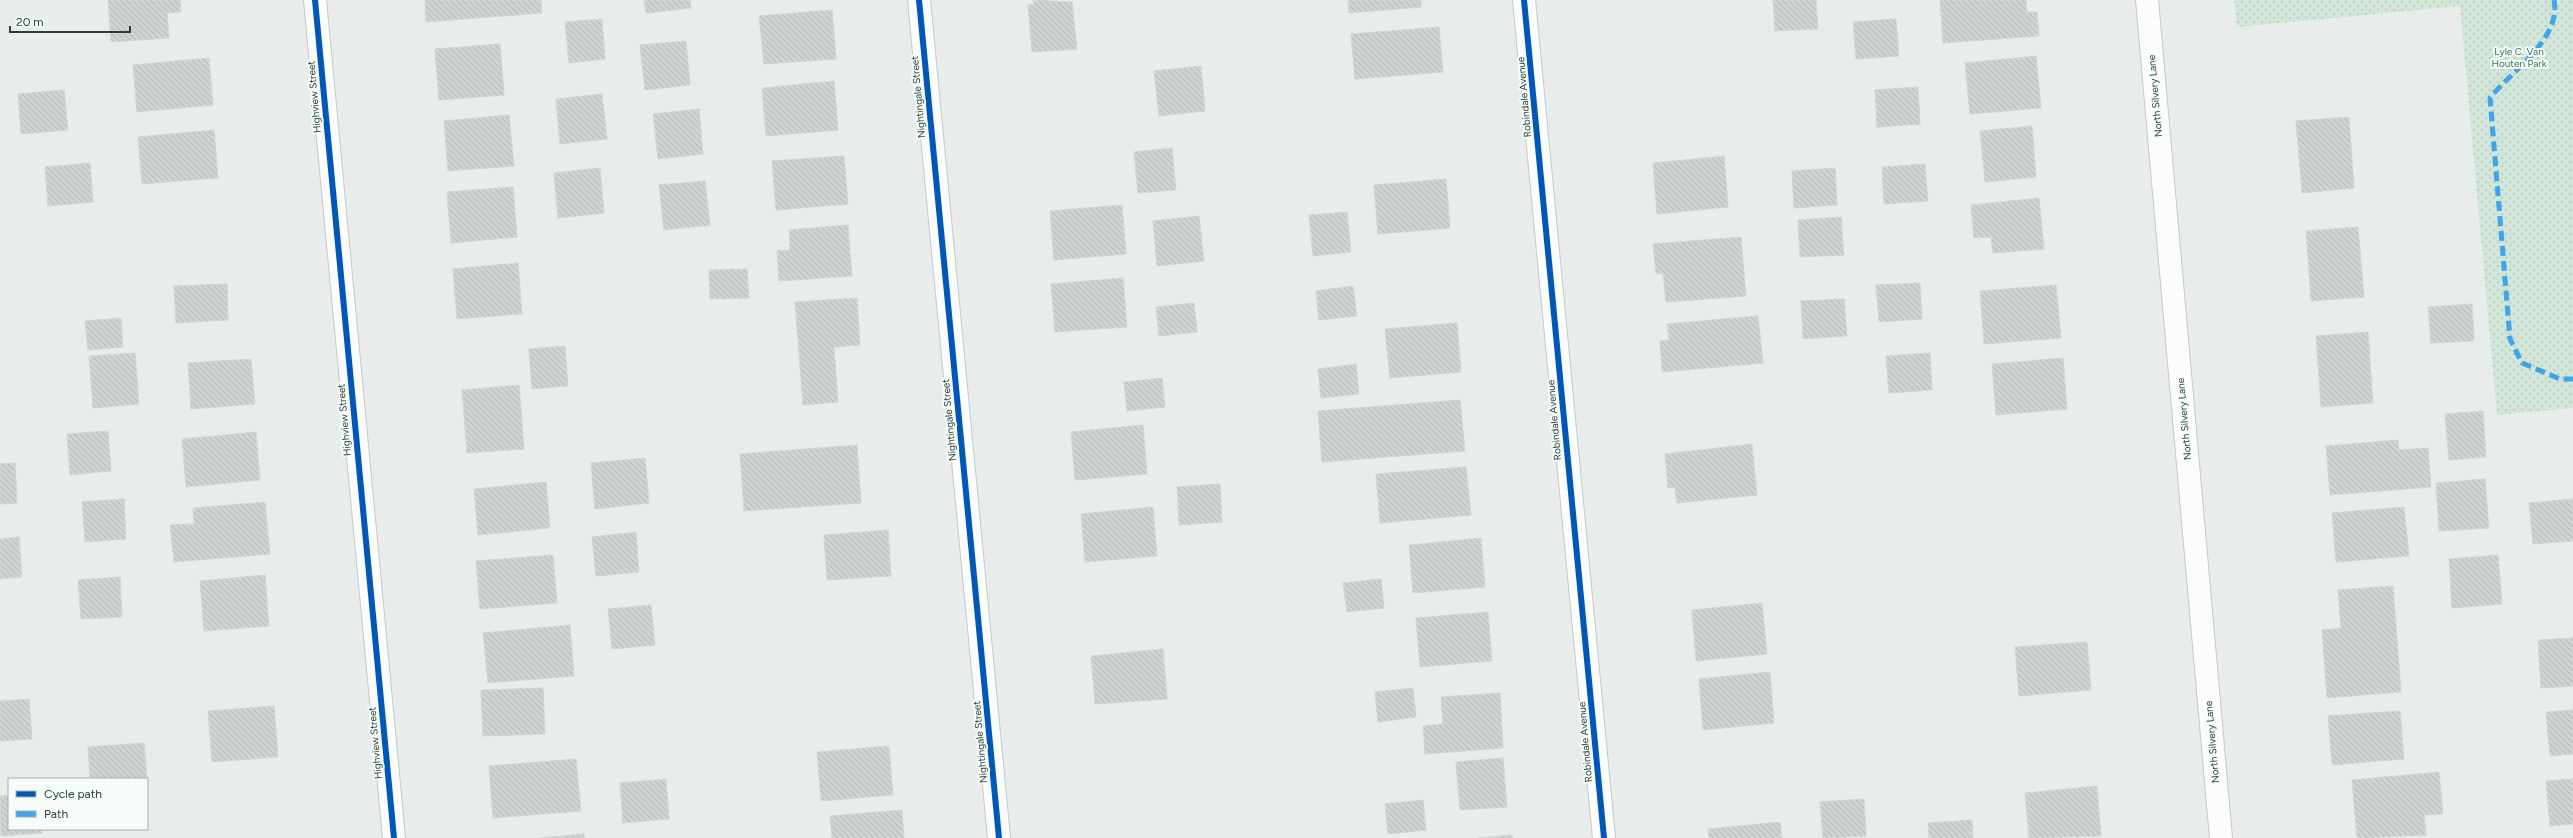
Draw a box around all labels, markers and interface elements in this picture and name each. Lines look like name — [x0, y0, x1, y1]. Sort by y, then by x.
scale bar — [10, 8, 130, 34]
text: 20 m — [16, 15, 44, 29]
park label: Lyle C. Van Houten Park — [2491, 45, 2547, 70]
street label: North Silvery Lane — [2145, 54, 2165, 138]
street label: Nightingale Street — [908, 55, 928, 139]
street label: Robindale Avenue — [1514, 56, 1534, 138]
street label: Highview Street — [304, 60, 324, 134]
street label: North Silvery Lane — [2174, 377, 2194, 461]
street label: Nightingale Street — [939, 378, 959, 462]
street label: Robindale Avenue — [1544, 379, 1564, 461]
street label: Highview Street — [334, 383, 354, 457]
street label: Nightingale Street — [970, 700, 990, 784]
street label: North Silvery Lane — [2202, 700, 2222, 784]
street label: Robindale Avenue — [1575, 701, 1595, 783]
street label: Highview Street — [365, 706, 385, 780]
legend — [8, 778, 148, 830]
text: Cycle path — [44, 787, 102, 801]
text: Path — [44, 807, 68, 821]

